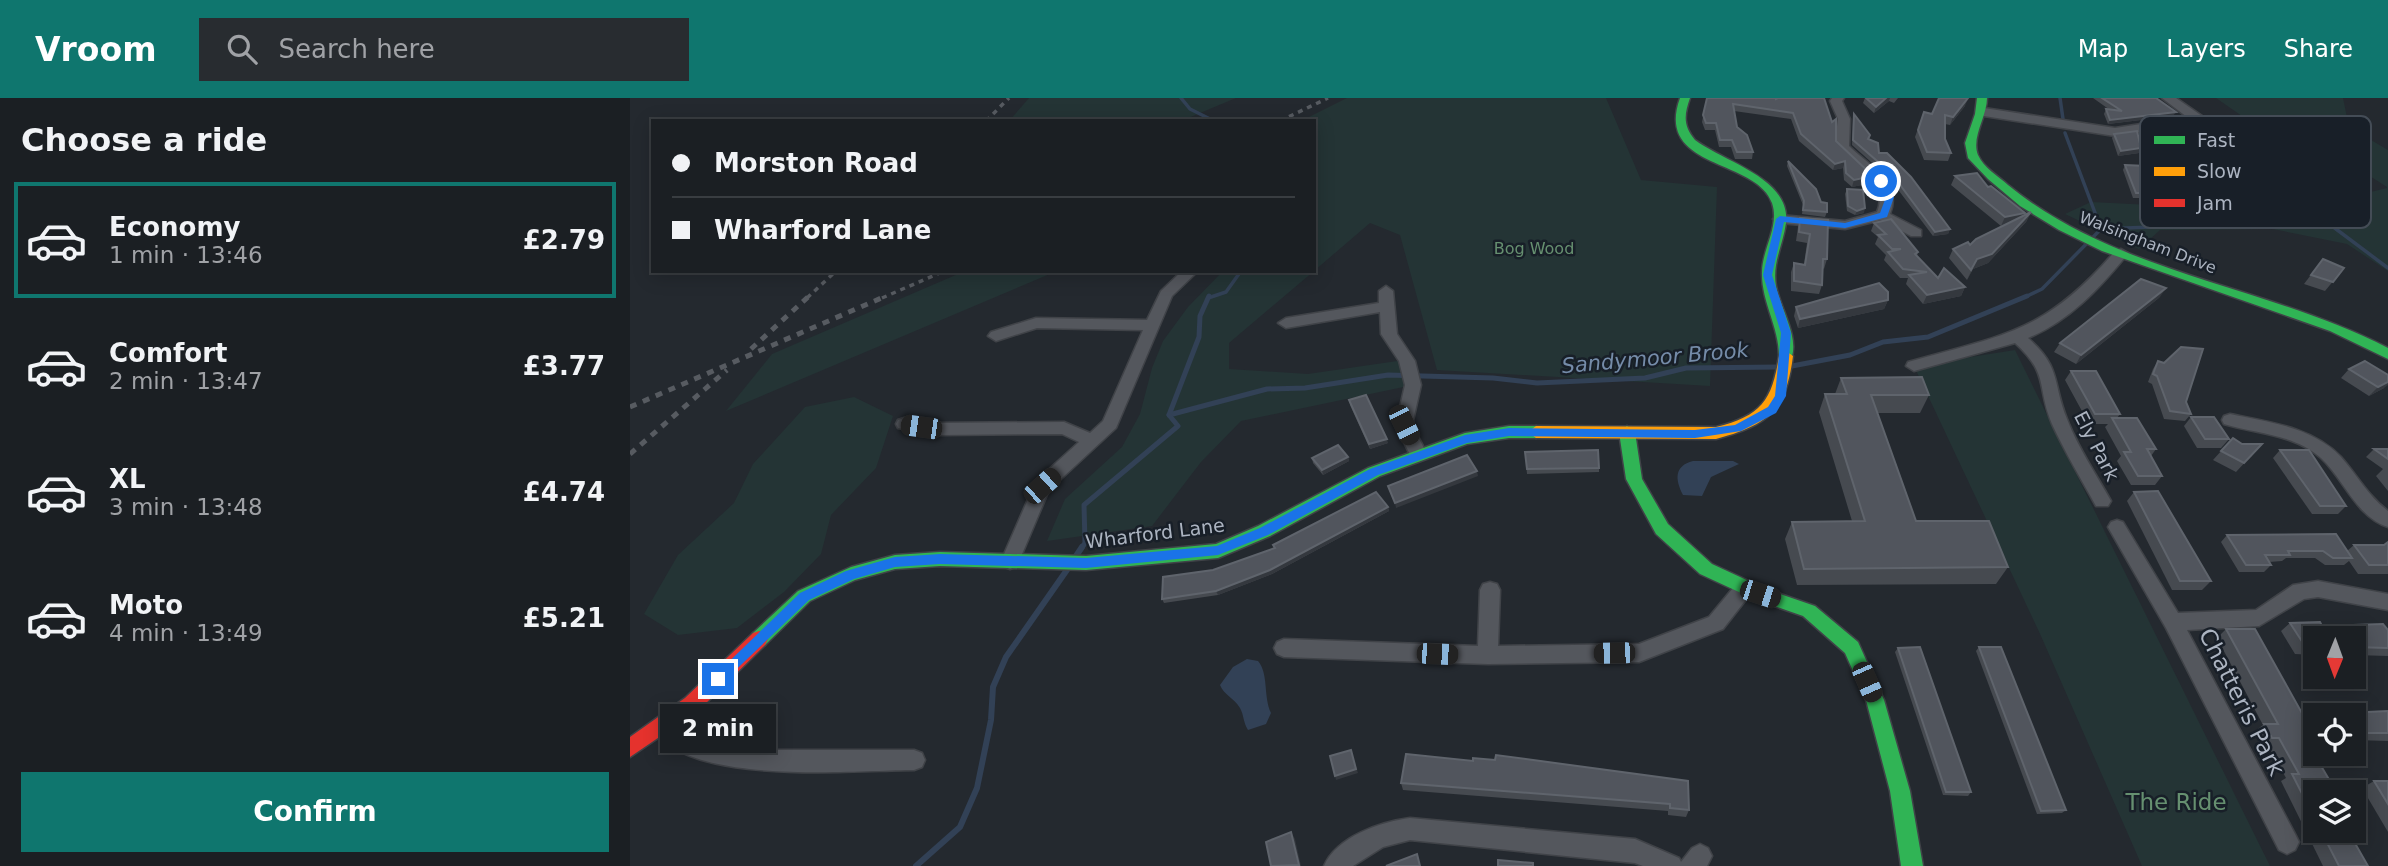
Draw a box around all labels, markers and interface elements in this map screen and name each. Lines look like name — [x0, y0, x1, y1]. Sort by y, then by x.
search box — [199, 18, 689, 81]
text: Vroom — [35, 30, 157, 69]
icon: search — [223, 30, 261, 68]
text: Search here — [279, 34, 435, 64]
text: Map — [2078, 35, 2128, 63]
text: Layers — [2166, 35, 2246, 63]
text: Share — [2284, 35, 2353, 63]
legend — [2140, 116, 2371, 228]
text: Choose a ride — [21, 121, 267, 159]
text: Fast — [2197, 129, 2235, 151]
text: Morston Road — [714, 148, 918, 178]
text: Slow — [2197, 160, 2242, 182]
route start — [1865, 165, 1897, 197]
text: Jam — [2196, 192, 2233, 214]
street label: Walsingham Drive — [2077, 208, 2219, 277]
icon: car — [25, 209, 88, 272]
text: Economy — [109, 212, 240, 242]
text: Wharford Lane — [714, 215, 931, 245]
text: £2.79 — [523, 225, 605, 255]
park label: Bog Wood — [1494, 239, 1574, 258]
text: 1 min · 13:46 — [109, 242, 263, 268]
icon: car — [25, 335, 88, 398]
text: Comfort — [109, 338, 227, 368]
water label: Sandymoor Brook — [1560, 338, 1750, 378]
text: £3.77 — [523, 351, 605, 381]
text: 2 min · 13:47 — [109, 368, 263, 394]
car — [1386, 402, 1423, 448]
street label: Ely Park — [2070, 407, 2124, 485]
car — [899, 414, 944, 440]
icon: car — [25, 461, 88, 524]
text: XL — [109, 464, 146, 494]
car — [1020, 464, 1065, 508]
text: £4.74 — [523, 477, 605, 507]
text: 3 min · 13:48 — [109, 494, 263, 520]
street label: Wharford Lane — [1084, 514, 1226, 552]
car — [1737, 578, 1784, 610]
icon: car — [25, 587, 88, 650]
text: Moto — [109, 590, 183, 620]
text: £5.21 — [523, 603, 605, 633]
text: 4 min · 13:49 — [109, 620, 263, 646]
street label: Chatteris Park — [2194, 624, 2291, 781]
north arrow — [2303, 626, 2366, 690]
map controls — [2303, 626, 2366, 843]
car — [1593, 642, 1636, 664]
car — [1416, 643, 1459, 665]
car — [1849, 659, 1886, 705]
route end — [702, 663, 734, 695]
button: locate — [2303, 703, 2366, 766]
callout: 2 min — [660, 704, 776, 752]
text: 2 min — [682, 715, 754, 741]
button: Confirm — [21, 772, 609, 852]
button: layers — [2303, 780, 2366, 843]
park label: The Ride — [2124, 789, 2227, 815]

